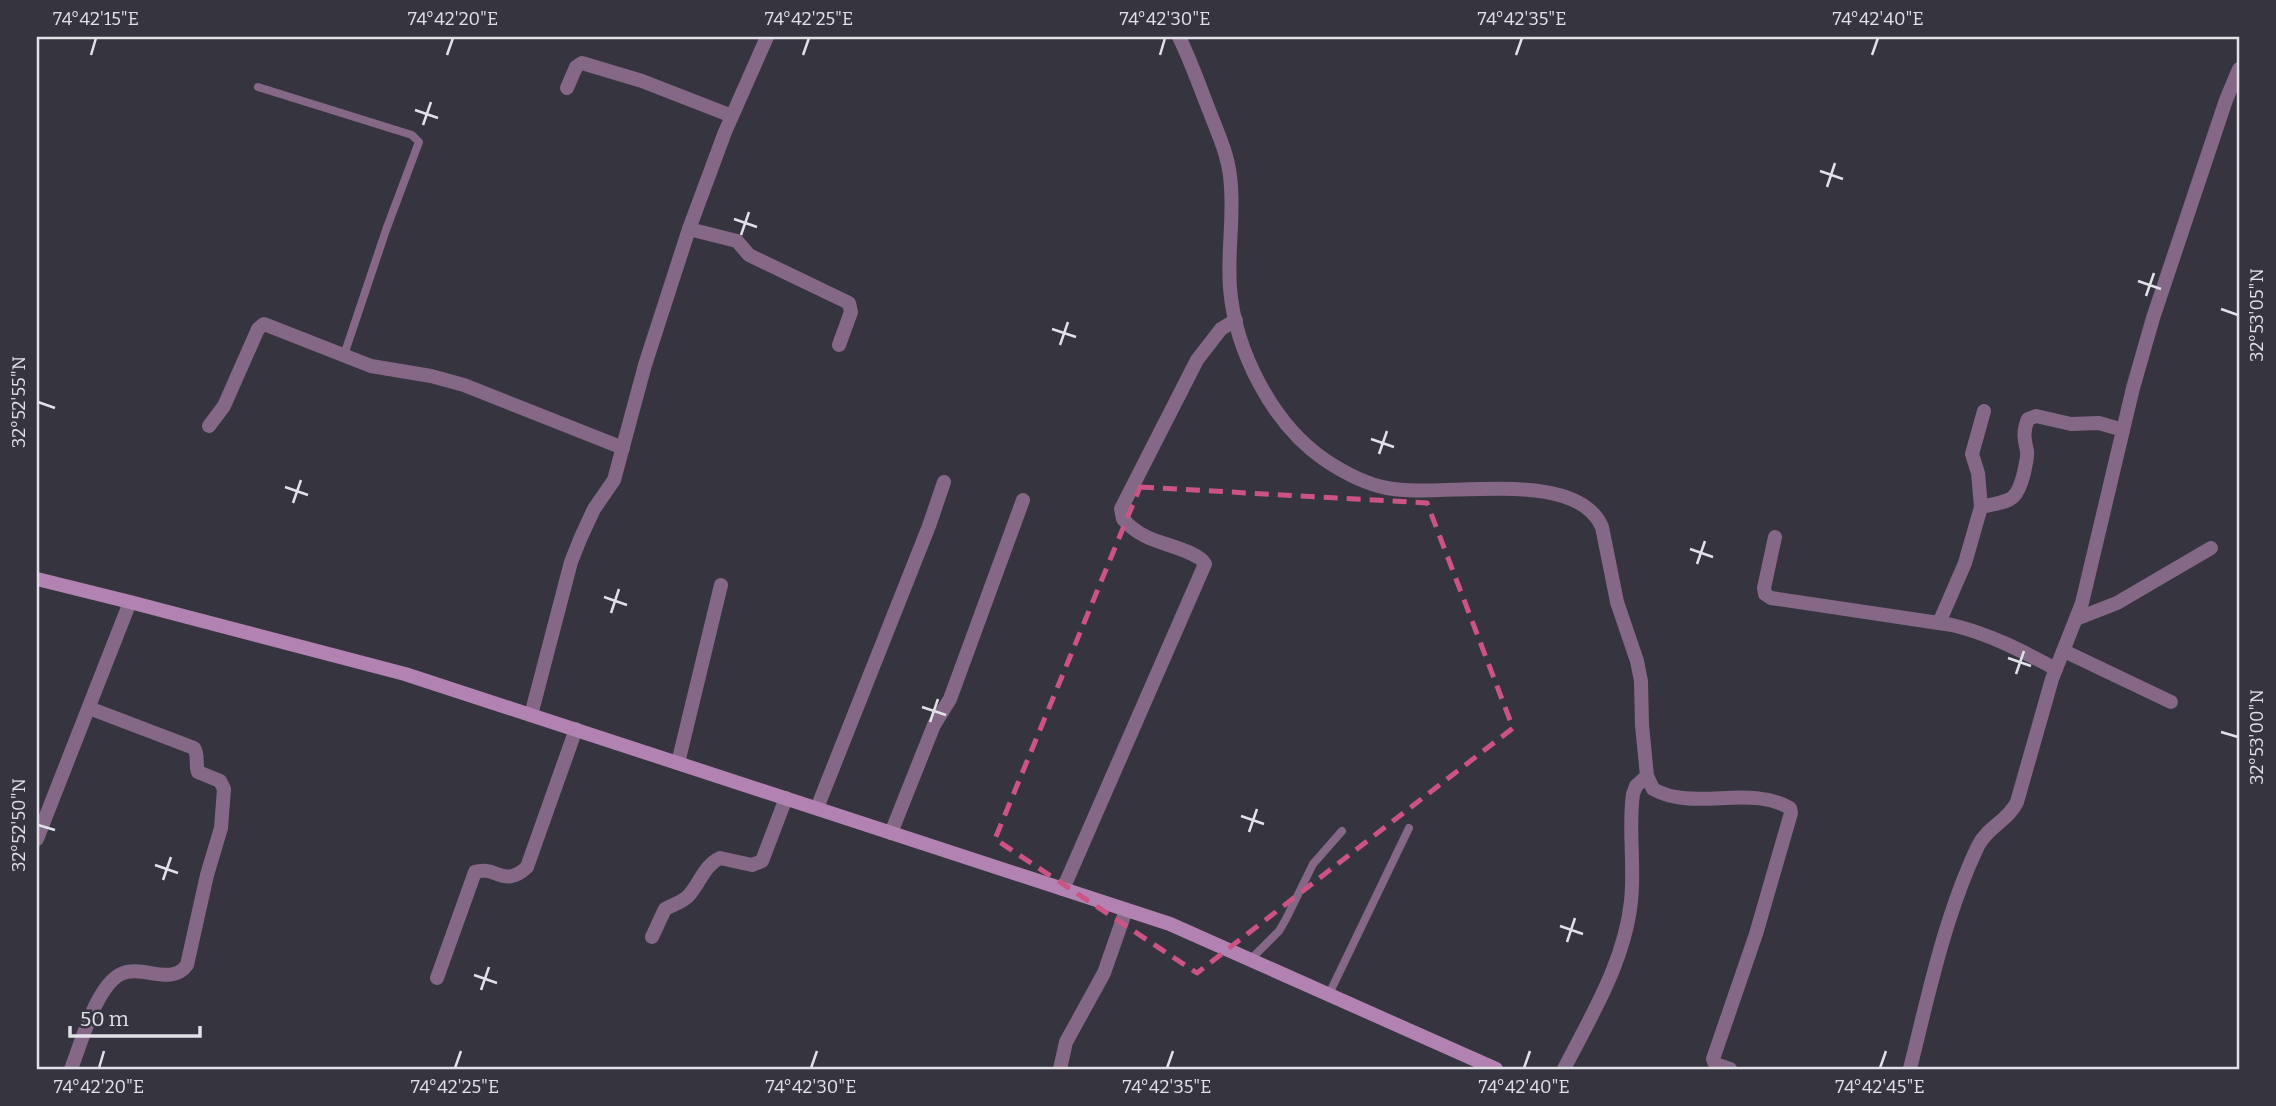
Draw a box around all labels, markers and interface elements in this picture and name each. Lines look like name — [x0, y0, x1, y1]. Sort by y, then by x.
text: 74°42'15"E — [53, 8, 139, 30]
text: 74°42'20"E — [408, 8, 498, 30]
text: 74°42'25"E — [765, 8, 853, 30]
text: 74°42'30"E — [1120, 8, 1210, 30]
text: 74°42'35"E — [1477, 8, 1567, 30]
text: 74°42'40"E — [1832, 8, 1924, 30]
text: 32°53'05"N — [2246, 268, 2268, 362]
text: 32°52'55"N — [8, 356, 30, 448]
text: 32°53'00"N — [2246, 689, 2268, 785]
text: 32°52'50"N — [8, 778, 30, 872]
scale bar — [70, 994, 200, 1038]
text: 50 m — [80, 1006, 129, 1032]
text: 74°42'20"E — [54, 1076, 144, 1098]
text: 74°42'25"E — [411, 1076, 499, 1098]
text: 74°42'30"E — [766, 1076, 856, 1098]
text: 74°42'35"E — [1122, 1076, 1212, 1098]
text: 74°42'40"E — [1478, 1076, 1570, 1098]
text: 74°42'45"E — [1835, 1076, 1925, 1098]

